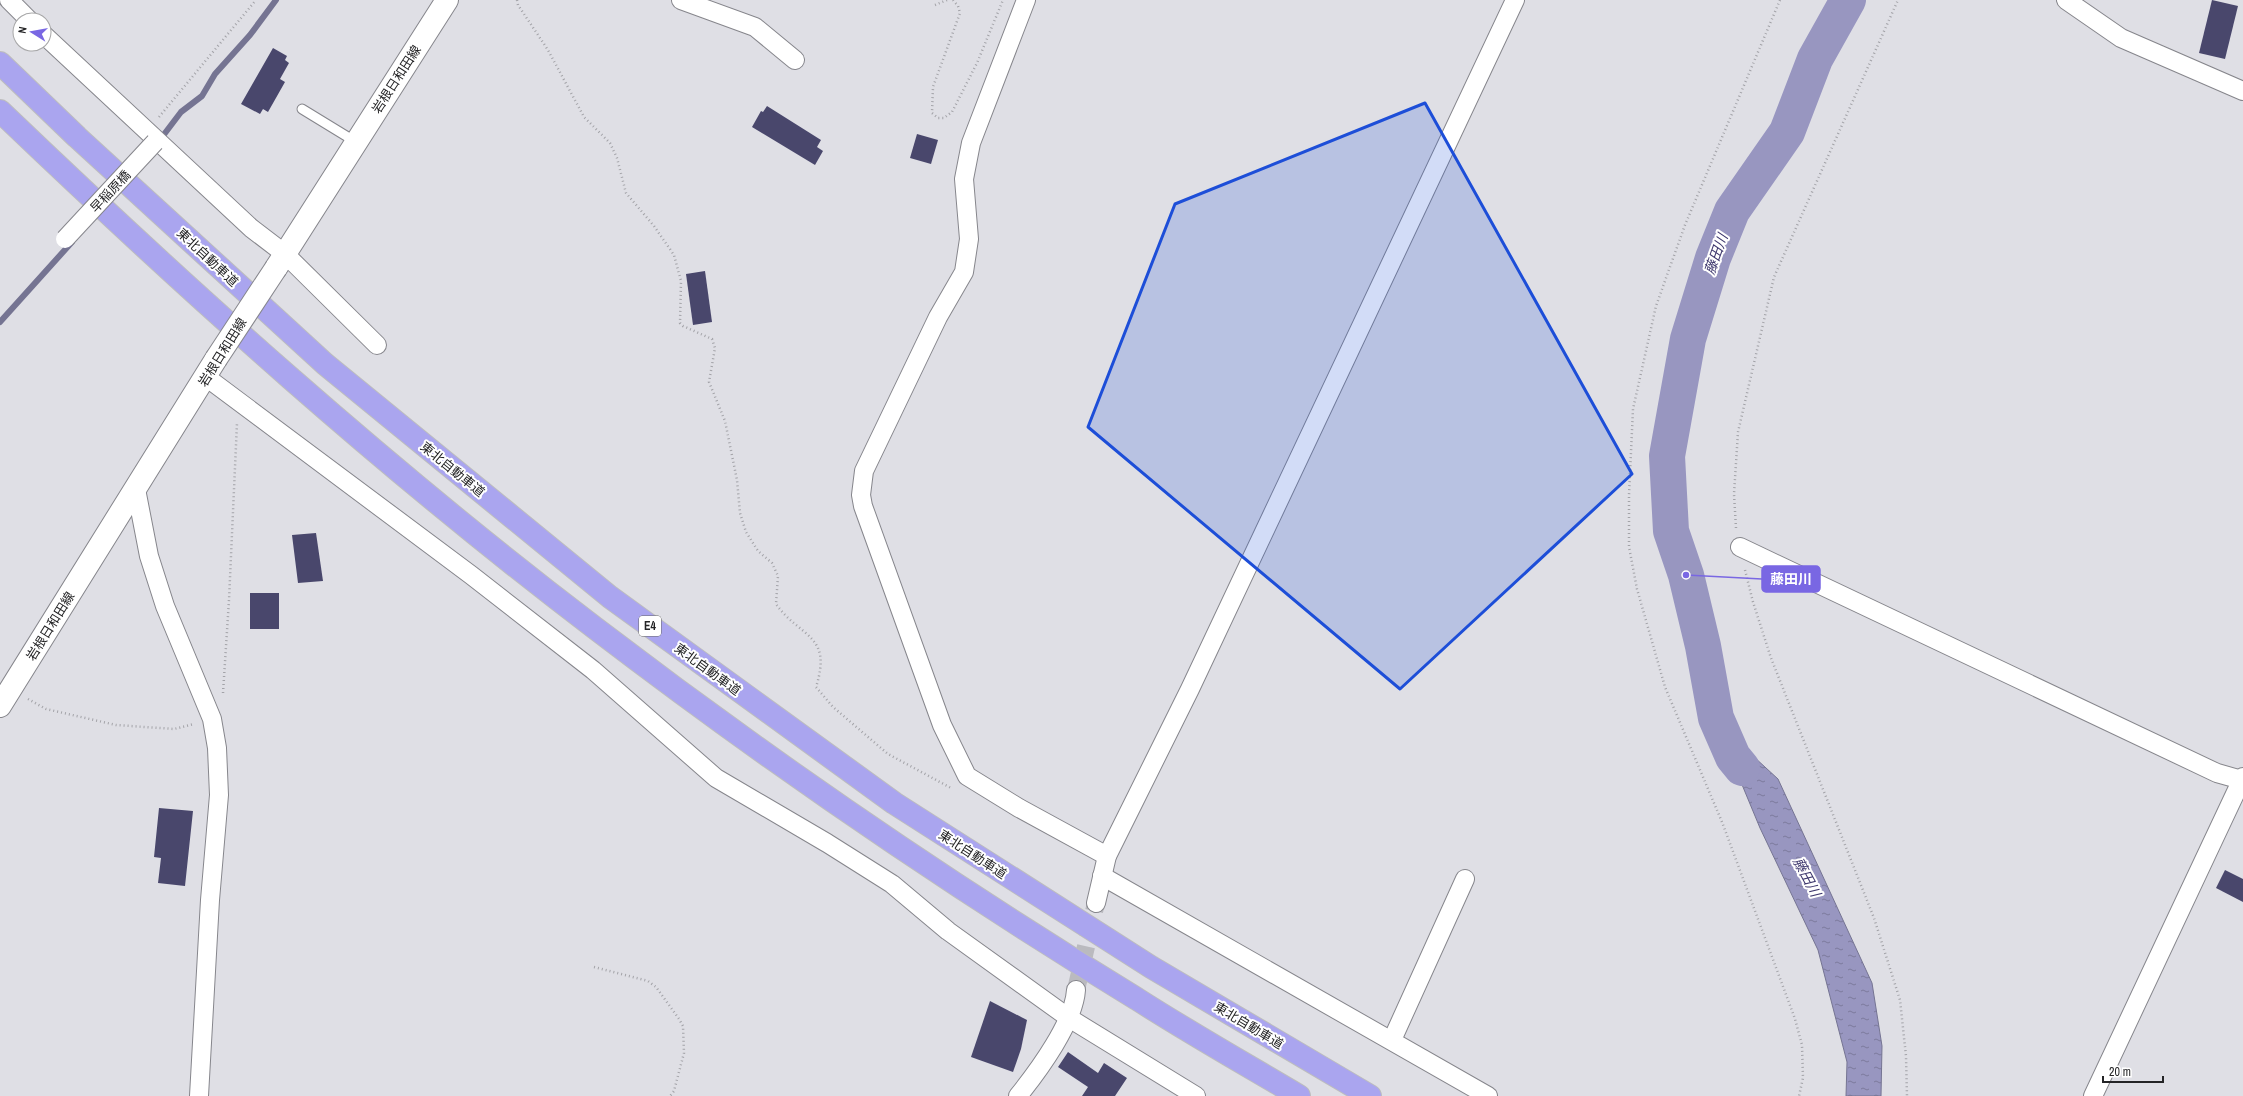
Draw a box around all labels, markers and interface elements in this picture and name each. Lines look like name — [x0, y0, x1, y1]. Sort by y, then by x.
north arrow — [12, 12, 52, 52]
text: N — [15, 26, 30, 35]
street label: 岩根日和田線 — [368, 42, 425, 117]
street label: 早稲原橋 — [86, 167, 134, 216]
street label: 東北自動車道 — [173, 225, 242, 290]
water label: 藤田川 — [1700, 229, 1732, 277]
street label: 岩根日和田線 — [195, 315, 250, 390]
street label: 東北自動車道 — [417, 438, 488, 501]
callout: 藤田川 — [1762, 566, 1820, 592]
text: 藤田川 — [1770, 570, 1812, 588]
street label: 岩根日和田線 — [23, 589, 78, 664]
road number: E4 — [639, 616, 661, 636]
street label: 東北自動車道 — [671, 640, 744, 699]
street label: 東北自動車道 — [935, 826, 1010, 883]
water label: 藤田川 — [1789, 854, 1826, 902]
street label: 東北自動車道 — [1211, 998, 1287, 1053]
scale bar — [2103, 1058, 2163, 1084]
text: 20 m — [2109, 1064, 2131, 1080]

